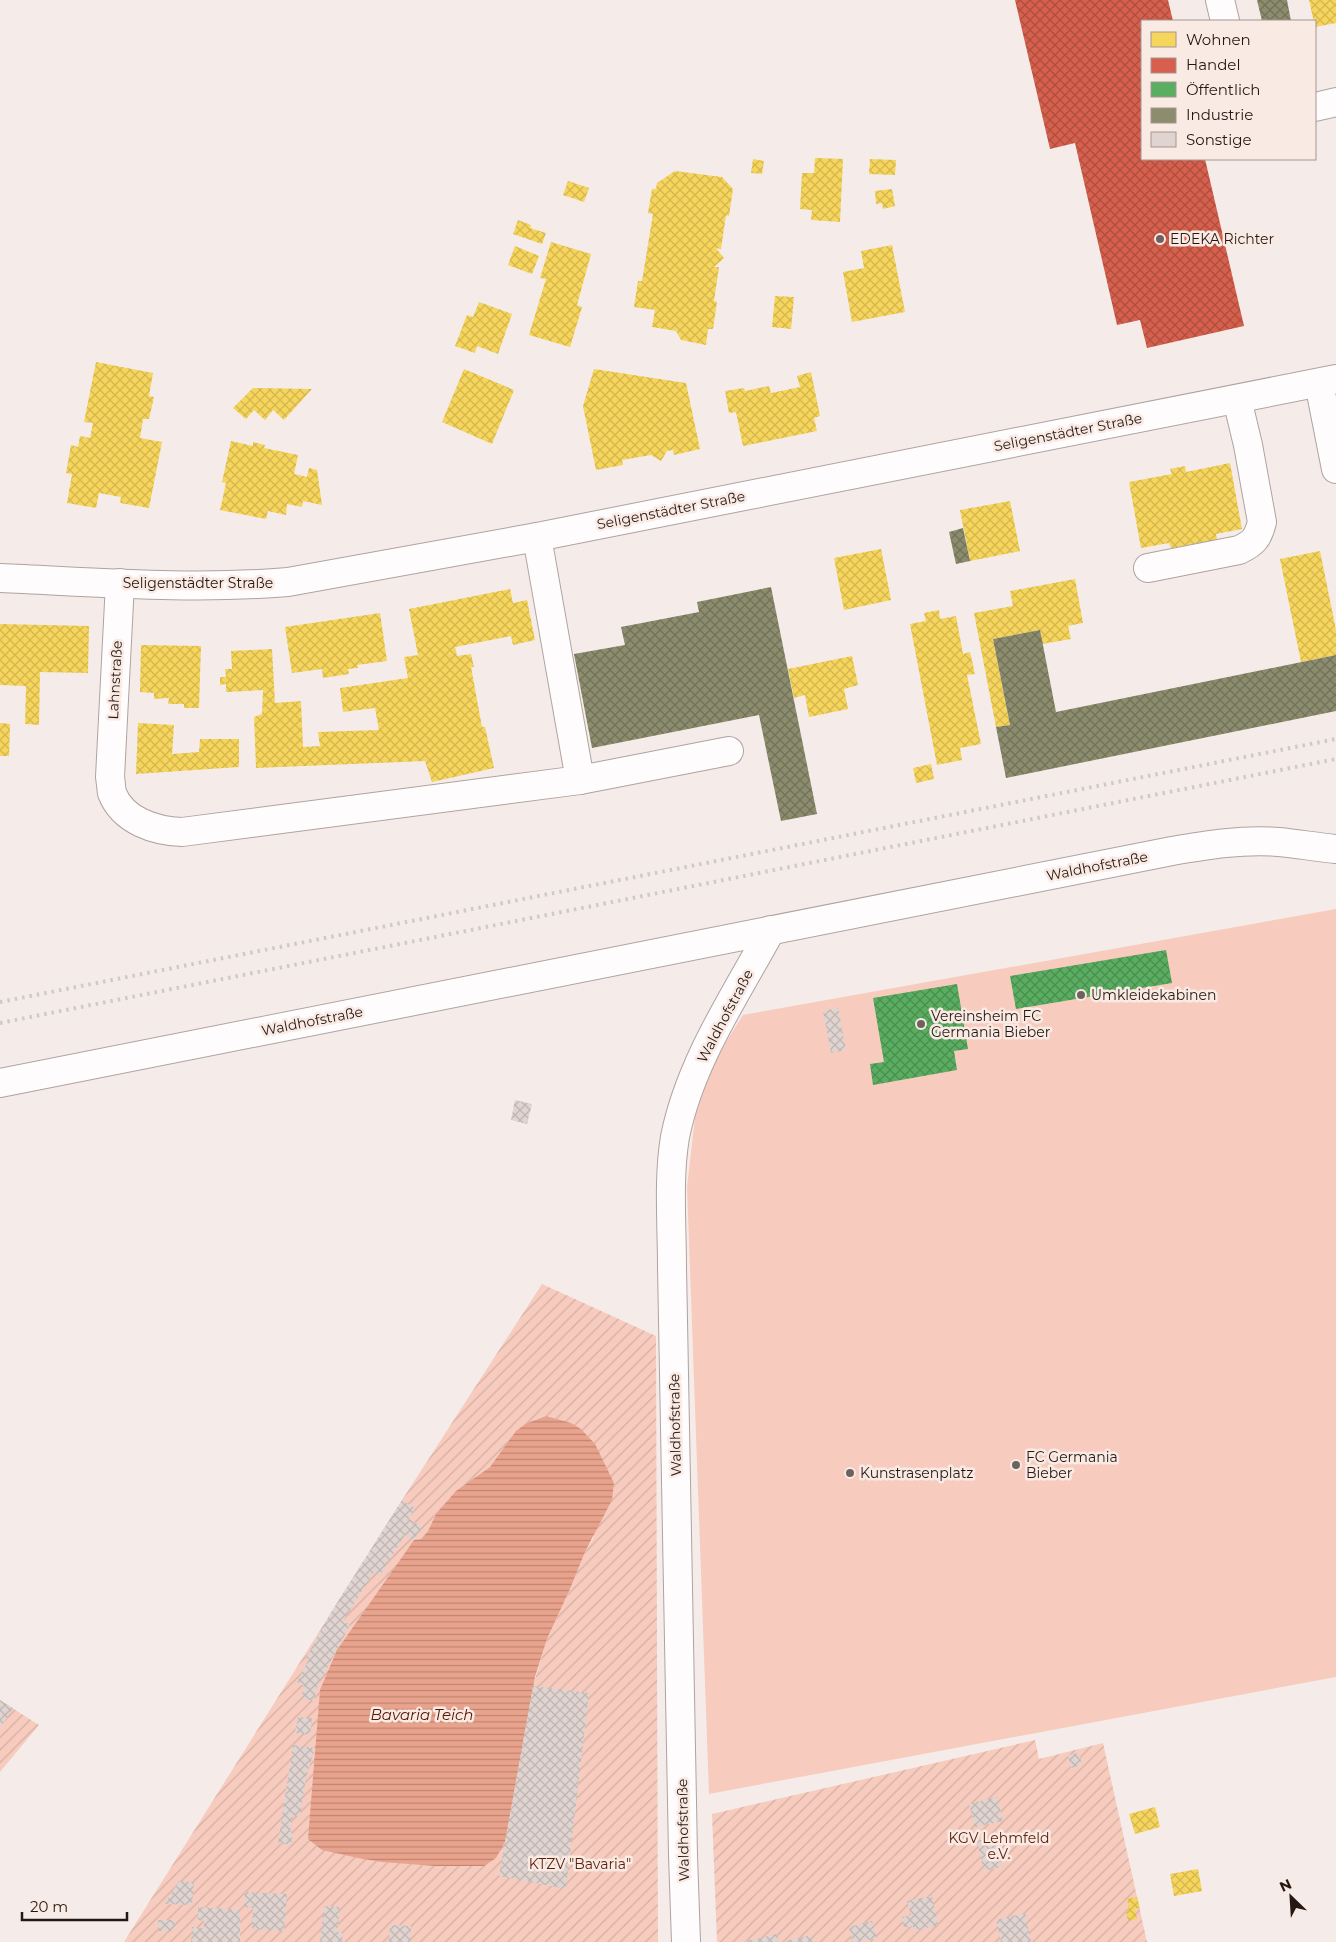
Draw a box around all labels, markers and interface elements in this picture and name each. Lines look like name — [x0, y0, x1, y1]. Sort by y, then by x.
legend — [1141, 20, 1316, 160]
text: Wohnen — [1186, 30, 1251, 49]
text: Handel — [1186, 55, 1240, 74]
text: Öffentlich — [1186, 80, 1260, 99]
text: Industrie — [1186, 105, 1253, 124]
text: Sonstige — [1186, 130, 1252, 149]
place label: EDEKA Richter — [1170, 230, 1275, 248]
marker: EDEKA Richter — [1154, 233, 1166, 245]
street label: Seligenstädter Straße — [992, 409, 1144, 455]
street label: Seligenstädter Straße — [595, 487, 747, 533]
street label: Seligenstädter Straße — [123, 574, 273, 592]
street label: Lahnstraße — [104, 640, 126, 720]
street label: Waldhofstraße — [1045, 847, 1149, 885]
street label: Waldhofstraße — [693, 966, 757, 1066]
place label: Umkleidekabinen — [1091, 986, 1216, 1004]
marker: Umkleidekabinen — [1075, 989, 1087, 1001]
street label: Waldhofstraße — [260, 1002, 364, 1040]
place label: Vereinsheim FC Germania Bieber — [931, 1007, 1051, 1041]
marker: Vereinsheim FC Germania Bieber — [915, 1018, 927, 1030]
street label: Waldhofstraße — [665, 1373, 685, 1477]
place label: FC Germania Bieber — [1026, 1448, 1118, 1482]
marker: FC Germania Bieber — [1010, 1459, 1022, 1471]
place label: Kunstrasenplatz — [860, 1464, 974, 1482]
marker: Kunstrasenplatz — [844, 1467, 856, 1479]
water label: Bavaria Teich — [371, 1705, 473, 1724]
street label: Waldhofstraße — [673, 1778, 693, 1882]
park label: KGV Lehmfeld e.V. — [949, 1829, 1049, 1863]
park label: KTZV "Bavaria" — [529, 1855, 631, 1873]
north arrow — [1266, 1872, 1316, 1922]
text: N — [1277, 1875, 1294, 1896]
scale bar — [22, 1890, 128, 1922]
text: 20 m — [30, 1897, 68, 1916]

